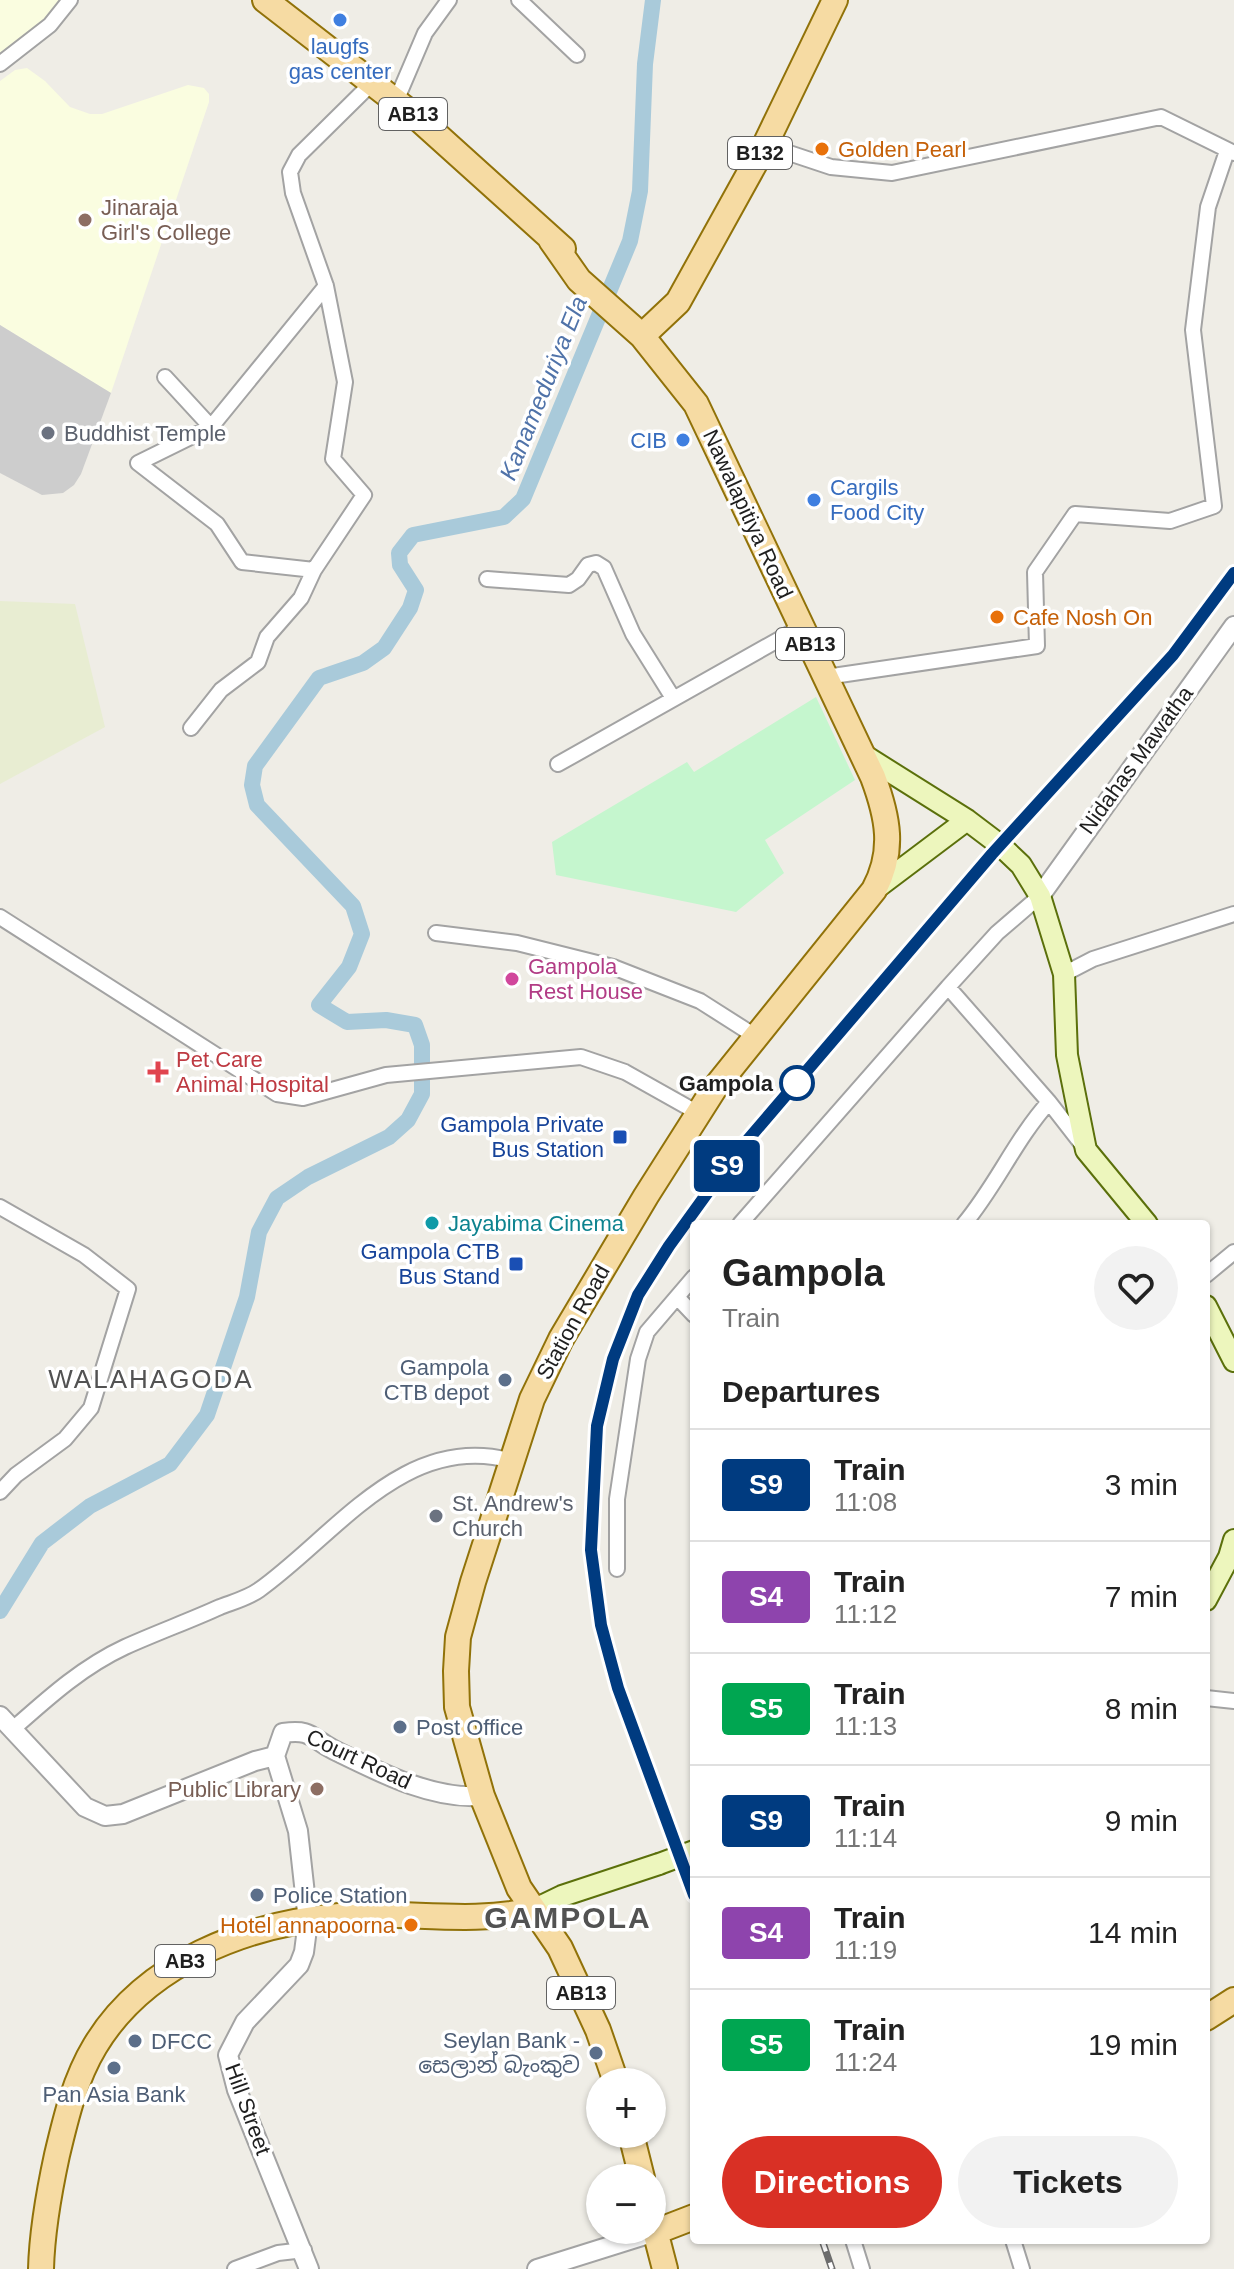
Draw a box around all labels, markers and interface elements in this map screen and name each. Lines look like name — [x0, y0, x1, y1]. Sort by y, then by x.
marker: laugfs gas center — [331, 11, 349, 29]
place label: laugfs gas center — [289, 34, 391, 84]
road number: AB13 — [379, 98, 447, 130]
road number: B132 — [728, 137, 792, 169]
place label: Golden Pearl — [838, 137, 966, 162]
marker: Golden Pearl — [813, 140, 831, 158]
place label: Jinaraja Girl's College — [101, 195, 231, 245]
marker: Jinaraja Girl's College — [76, 211, 94, 229]
water label: Kanameduriya Ela — [494, 292, 592, 484]
place label: Buddhist Temple — [64, 421, 226, 446]
marker: Buddhist Temple — [39, 424, 57, 442]
street label: Nawalapitiya Road — [698, 426, 798, 602]
place label: CIB — [630, 428, 667, 453]
marker: CIB — [674, 431, 692, 449]
place label: Cargils Food City — [830, 475, 924, 525]
marker: Cargils Food City — [805, 491, 823, 509]
place label: Cafe Nosh On — [1013, 605, 1152, 630]
marker: Cafe Nosh On — [988, 608, 1006, 626]
road number: AB13 — [776, 628, 844, 660]
street label: Nidahas Mawatha — [1074, 681, 1198, 839]
place label: Gampola Rest House — [528, 954, 643, 1004]
marker: Gampola Rest House — [503, 970, 521, 988]
place label: Pet Care Animal Hospital — [176, 1047, 329, 1097]
marker: Pet Care Animal Hospital — [147, 1061, 169, 1083]
marker: Gampola — [780, 1066, 814, 1100]
place label: Gampola — [679, 1071, 774, 1096]
place label: Gampola Private Bus Station — [440, 1112, 604, 1162]
marker: Gampola Private Bus Station — [611, 1128, 629, 1146]
line badge: S9 — [691, 1140, 763, 1192]
text: S9 — [710, 1150, 744, 1181]
place label: Jayabima Cinema — [448, 1211, 625, 1236]
marker: Jayabima Cinema — [423, 1214, 441, 1232]
place label: Gampola CTB Bus Stand — [361, 1239, 500, 1289]
button: heart — [1094, 1246, 1178, 1330]
text: Gampola — [722, 1252, 885, 1294]
marker: Gampola CTB Bus Stand — [507, 1255, 525, 1273]
street label: Station Road — [531, 1260, 615, 1384]
text: Train — [722, 1303, 780, 1333]
place label: Gampola CTB depot — [384, 1355, 490, 1405]
district label: WALAHAGODA — [48, 1364, 254, 1394]
marker: Gampola CTB depot — [496, 1371, 514, 1389]
text: Departures — [722, 1375, 880, 1408]
text: Train — [834, 1453, 906, 1486]
text: 3 min — [1105, 1468, 1178, 1501]
text: S9 — [749, 1469, 783, 1500]
text: 11:08 — [834, 1487, 897, 1517]
place label: St. Andrew's Church — [452, 1491, 574, 1541]
marker: St. Andrew's Church — [427, 1507, 445, 1525]
text: Train — [834, 1565, 906, 1598]
text: 7 min — [1105, 1580, 1178, 1613]
text: S4 — [749, 1581, 783, 1612]
text: 11:12 — [834, 1599, 897, 1629]
text: Train — [834, 1677, 906, 1710]
text: 8 min — [1105, 1692, 1178, 1725]
text: S5 — [749, 1693, 783, 1724]
text: 11:13 — [834, 1711, 897, 1741]
place label: Post Office — [416, 1715, 523, 1740]
marker: Post Office — [391, 1718, 409, 1736]
street label: Court Road — [303, 1724, 415, 1794]
place label: Public Library — [168, 1777, 301, 1802]
marker: Public Library — [308, 1780, 326, 1798]
text: Train — [834, 1789, 906, 1822]
text: 9 min — [1105, 1804, 1178, 1837]
text: S9 — [749, 1805, 783, 1836]
text: 11:14 — [834, 1823, 897, 1853]
place label: Police Station — [273, 1883, 408, 1908]
marker: Police Station — [248, 1886, 266, 1904]
district label: GAMPOLA — [484, 1901, 652, 1934]
text: Train — [834, 1901, 906, 1934]
place label: Hotel annapoorna — [220, 1913, 396, 1938]
marker: Hotel annapoorna — [402, 1916, 420, 1934]
text: 14 min — [1088, 1916, 1178, 1949]
text: S4 — [749, 1917, 783, 1948]
text: 11:19 — [834, 1935, 897, 1965]
road number: AB3 — [155, 1945, 215, 1977]
road number: AB13 — [547, 1977, 615, 2009]
text: Train — [834, 2013, 906, 2046]
place label: Seylan Bank - සෙලාන් බැංකුව — [418, 2028, 580, 2078]
text: 19 min — [1088, 2028, 1178, 2061]
place label: DFCC — [151, 2029, 212, 2054]
text: S5 — [749, 2029, 783, 2060]
marker: DFCC — [126, 2032, 144, 2050]
marker: Seylan Bank - සෙලාන් බැංකුව — [587, 2044, 605, 2062]
text: 11:24 — [834, 2047, 897, 2077]
marker: Pan Asia Bank — [105, 2059, 123, 2077]
street label: Hill Street — [220, 2060, 276, 2158]
map controls — [586, 2068, 666, 2244]
button: + — [586, 2068, 666, 2148]
place label: Pan Asia Bank — [42, 2082, 187, 2107]
button: Directions — [722, 2136, 942, 2228]
button: Tickets — [958, 2136, 1178, 2228]
button: − — [586, 2164, 666, 2244]

